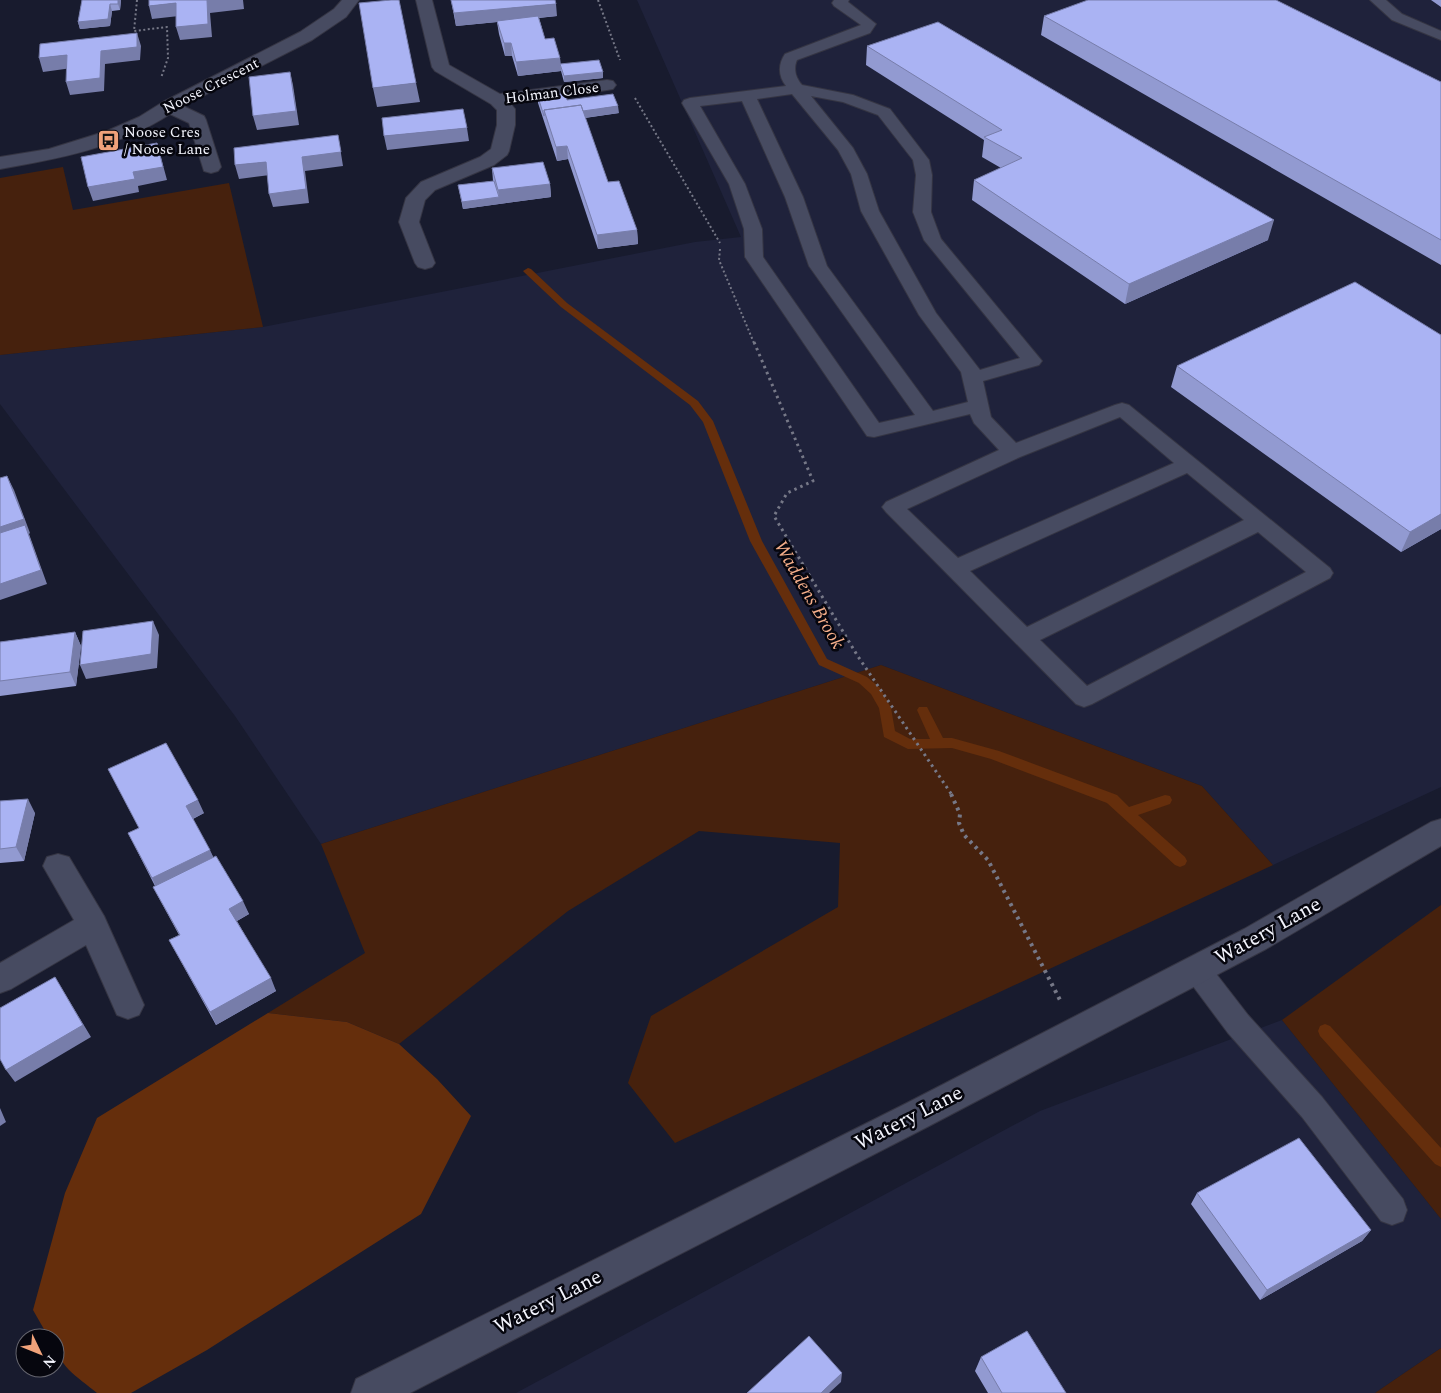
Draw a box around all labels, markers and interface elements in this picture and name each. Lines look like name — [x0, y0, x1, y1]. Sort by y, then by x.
street label: Noose Crescent — [159, 52, 263, 120]
street label: Holman Close — [504, 76, 600, 110]
place label: Noose Cres / Noose Lane — [124, 121, 210, 161]
bus stop icon: Noose Cres / Noose Lane — [96, 129, 120, 153]
water label: Waddens Brook — [766, 535, 852, 655]
street label: Watery Lane — [1209, 888, 1327, 974]
street label: Watery Lane — [849, 1077, 969, 1159]
street label: Watery Lane — [488, 1261, 608, 1343]
north arrow — [15, 1328, 65, 1378]
text: N — [38, 1350, 61, 1373]

